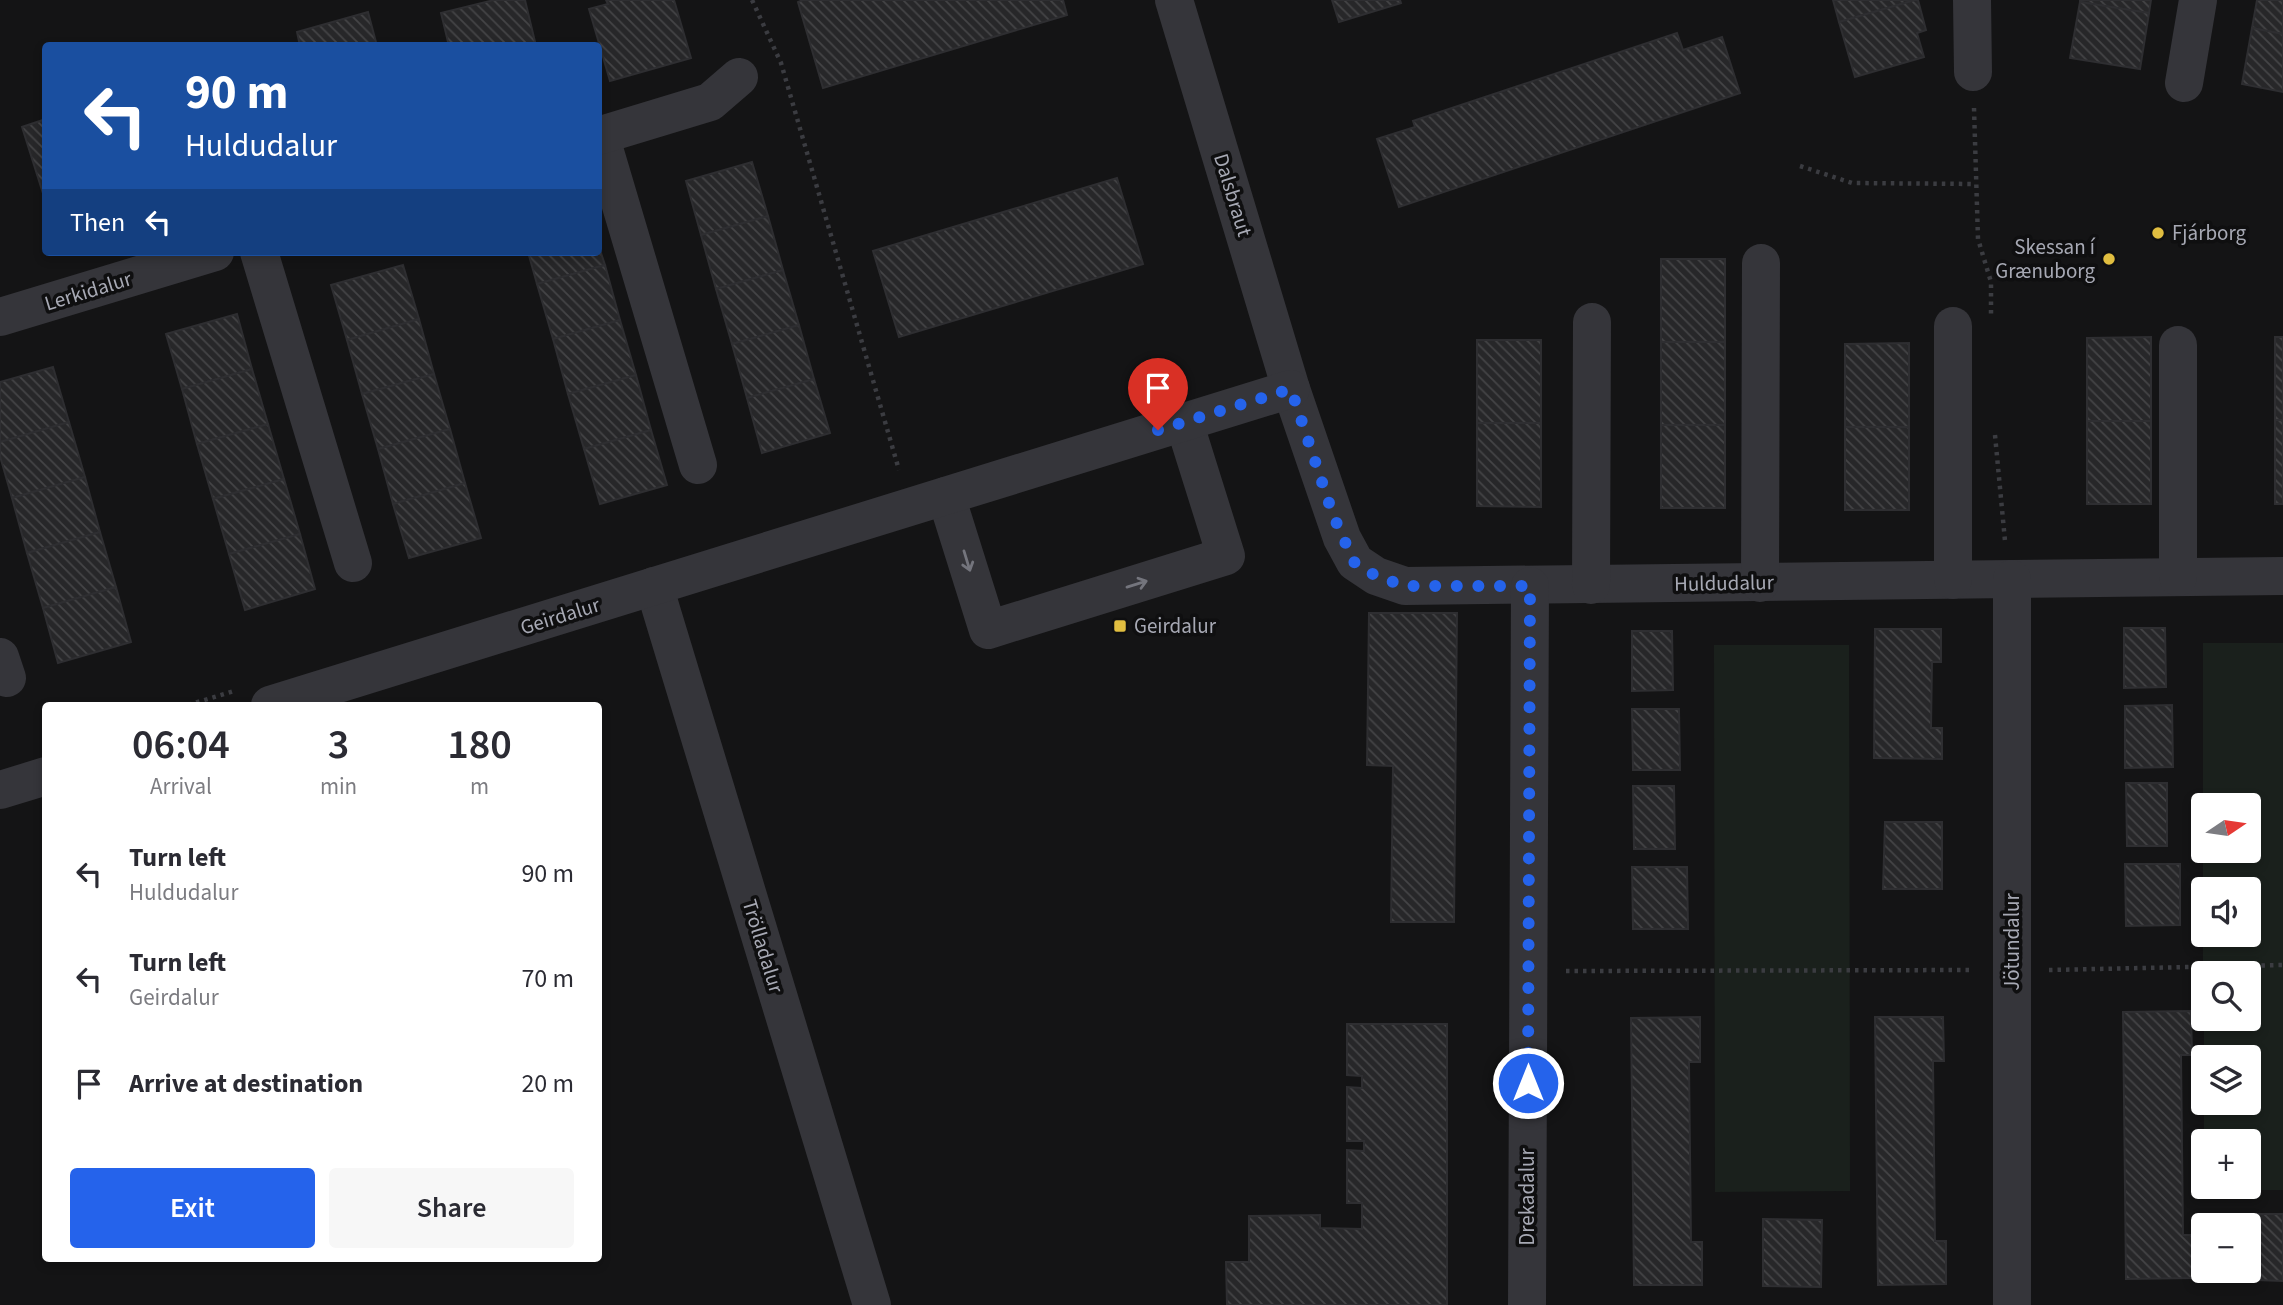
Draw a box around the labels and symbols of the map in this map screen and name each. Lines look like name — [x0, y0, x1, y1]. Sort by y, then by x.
street label: Dalsbraut — [1206, 150, 1260, 240]
place label: Fjárborg — [2172, 218, 2247, 248]
marker: Fjárborg — [2150, 225, 2166, 241]
place label: Skessan í Grænuborg — [1995, 232, 2096, 286]
marker: Skessan í Grænuborg — [2101, 251, 2117, 267]
street label: Lerkidalur — [41, 263, 136, 318]
pin — [1128, 358, 1188, 430]
one-way arrow — [961, 550, 974, 572]
street label: Huldudalur — [1674, 567, 1775, 599]
one-way arrow — [1126, 576, 1148, 589]
street label: Geirdalur — [516, 589, 604, 642]
place label: Geirdalur — [1134, 611, 1217, 641]
marker: Geirdalur — [1112, 618, 1128, 634]
north arrow — [2191, 793, 2261, 863]
street label: Jötundalur — [1997, 893, 2027, 991]
street label: Trölladalur — [735, 896, 792, 997]
position arrow — [1491, 1046, 1565, 1120]
street label: Drekadalur — [1512, 1148, 1542, 1246]

